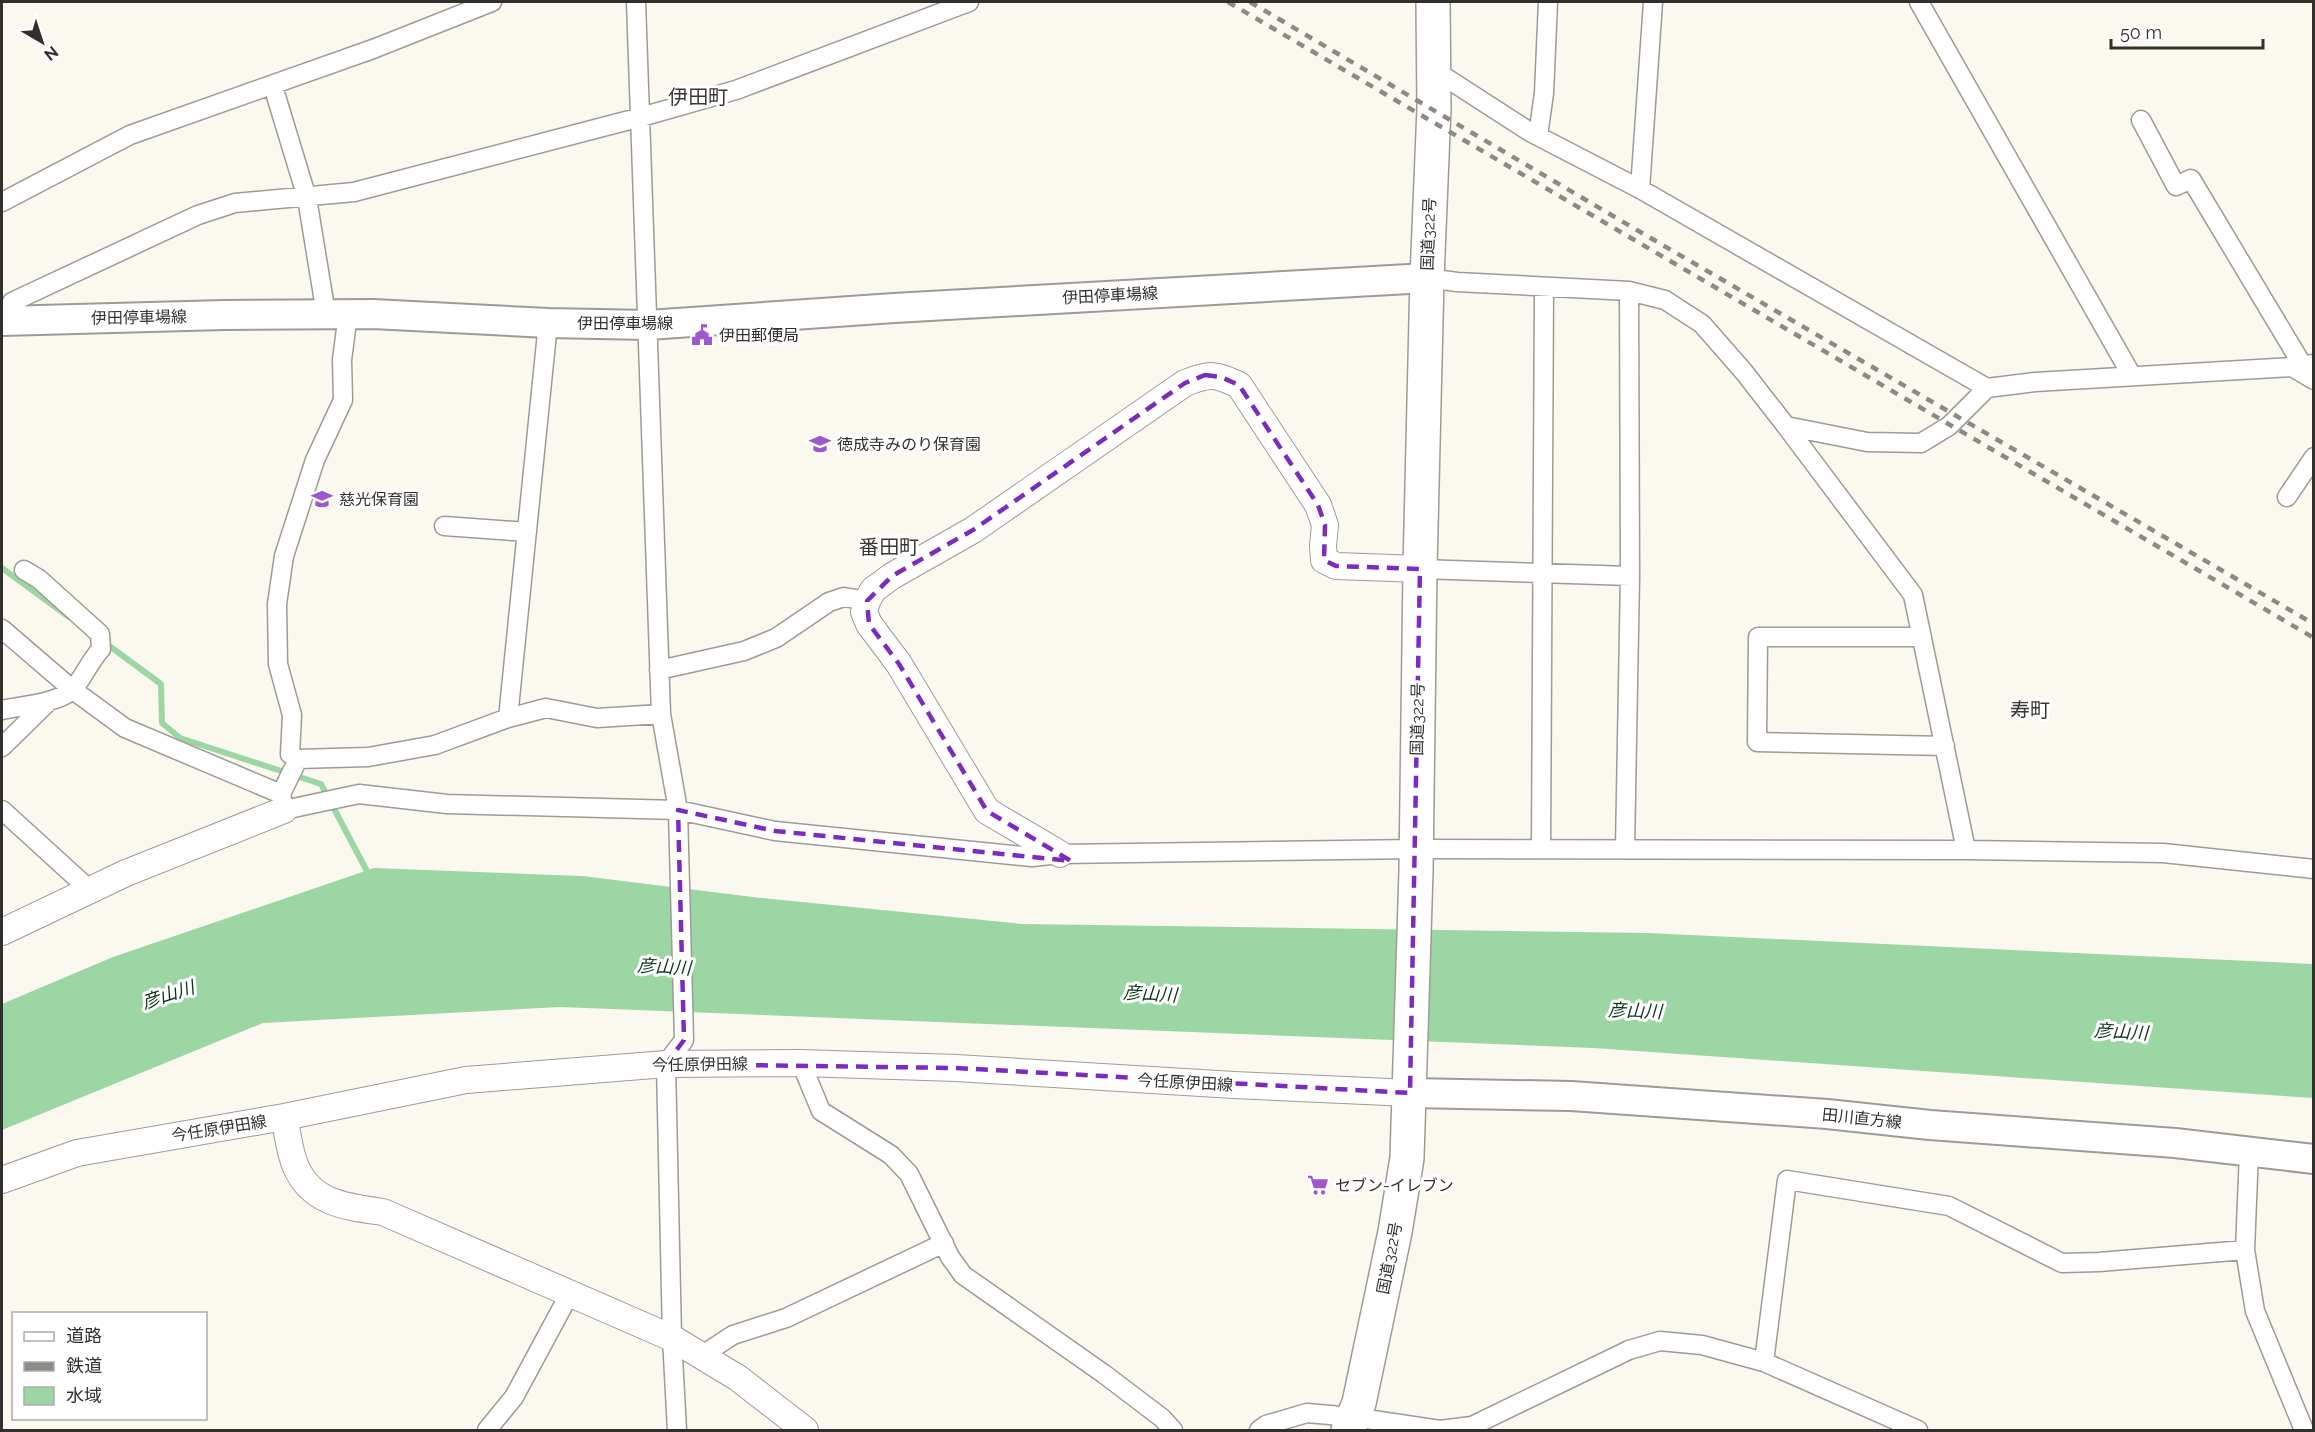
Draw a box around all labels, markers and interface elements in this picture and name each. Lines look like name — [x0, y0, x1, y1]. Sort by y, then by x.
north arrow — [12, 12, 72, 72]
scale bar — [2111, 12, 2262, 50]
text: 50 m — [2120, 22, 2162, 43]
text: N — [40, 42, 62, 64]
district label: 伊田町 — [668, 85, 728, 109]
street label: 国道322号 — [1418, 197, 1439, 271]
street label: 伊田停車場線 — [1062, 283, 1158, 307]
street label: 伊田停車場線 — [91, 307, 187, 328]
street label: 伊田停車場線 — [577, 314, 673, 333]
public building icon: 伊田郵便局 — [690, 323, 714, 347]
place label: 伊田郵便局 — [719, 326, 799, 345]
school or university icon: 徳成寺みのり保育園 — [808, 432, 832, 456]
place label: 徳成寺みのり保育園 — [837, 435, 981, 454]
school or university icon: 慈光保育園 — [310, 487, 334, 511]
place label: 慈光保育園 — [339, 490, 419, 509]
district label: 番田町 — [859, 535, 919, 559]
street label: 国道322号 — [1407, 682, 1428, 756]
district label: 寿町 — [2010, 698, 2050, 722]
water label: 彦山川 — [637, 955, 694, 979]
water label: 彦山川 — [139, 976, 199, 1013]
water label: 彦山川 — [1123, 982, 1180, 1006]
water label: 彦山川 — [1608, 999, 1664, 1022]
water label: 彦山川 — [2094, 1020, 2151, 1044]
street label: 今任原伊田線 — [652, 1054, 748, 1075]
street label: 今任原伊田線 — [1137, 1070, 1233, 1094]
street label: 田川直方線 — [1821, 1105, 1903, 1132]
street label: 今任原伊田線 — [170, 1112, 268, 1145]
supermarket icon: セブン-イレブン — [1306, 1173, 1330, 1197]
place label: セブン-イレブン — [1335, 1176, 1454, 1195]
street label: 国道322号 — [1373, 1220, 1406, 1296]
legend — [12, 1312, 207, 1420]
text: 道路 — [66, 1325, 102, 1346]
text: 鉄道 — [66, 1355, 102, 1376]
text: 水域 — [66, 1385, 102, 1406]

